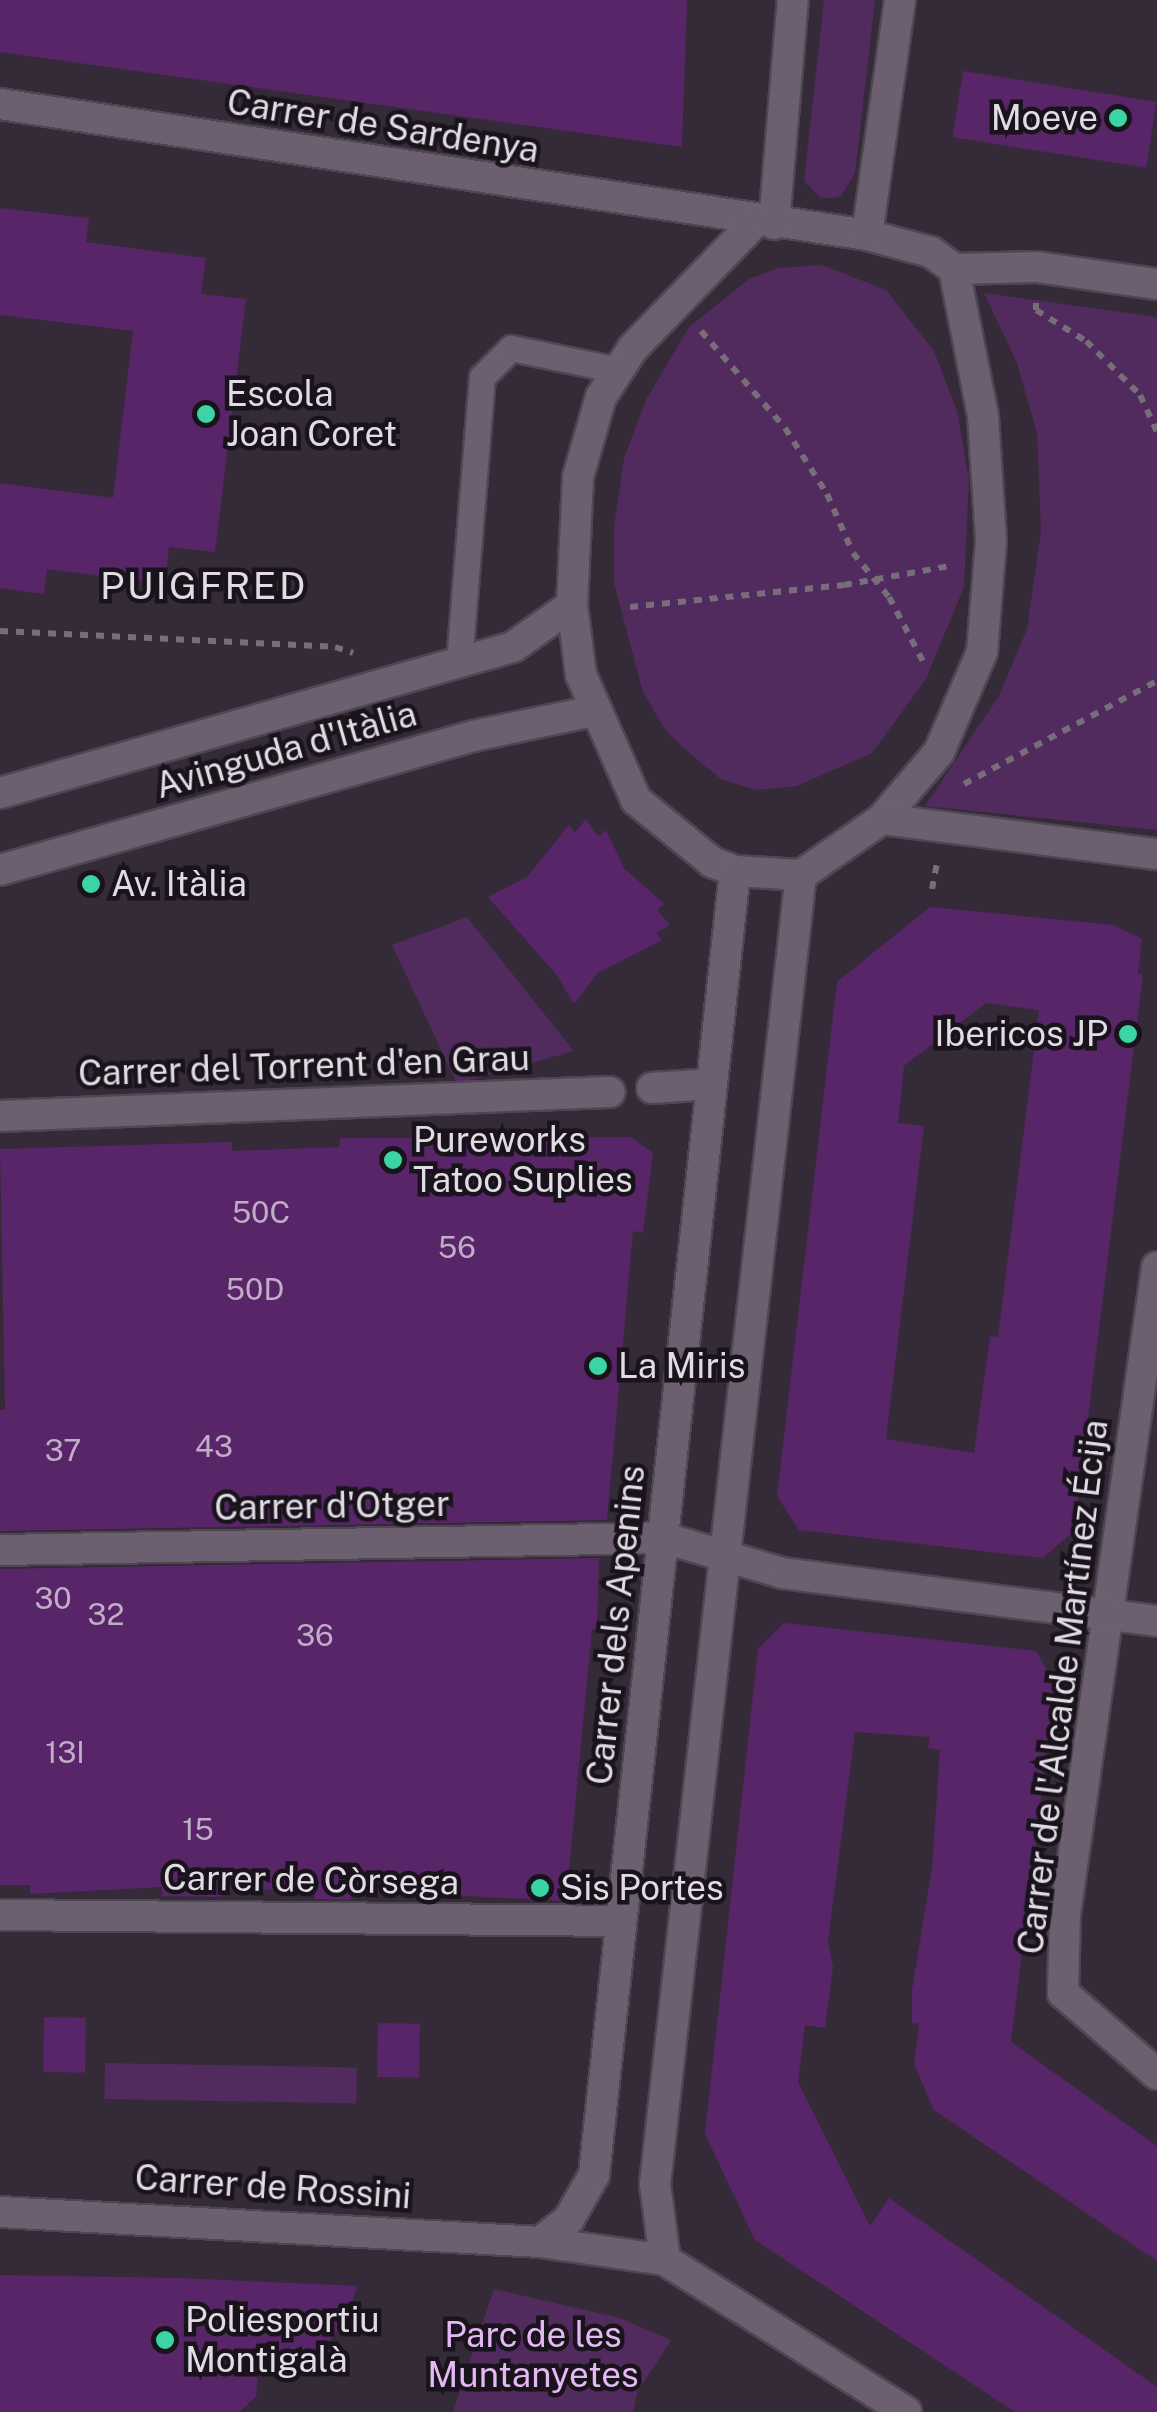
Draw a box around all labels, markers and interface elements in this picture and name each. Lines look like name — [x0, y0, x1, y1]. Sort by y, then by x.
street label: Carrer de Sardenya — [224, 81, 542, 171]
place label: Moeve — [991, 97, 1098, 139]
marker: Moeve — [1107, 107, 1129, 129]
place label: Escola Joan Coret — [226, 373, 397, 455]
marker: Escola Joan Coret — [195, 403, 217, 425]
district label: PUIGFRED — [100, 563, 308, 609]
street label: Avinguda d'Itàlia — [150, 693, 422, 807]
place label: Av. Itàlia — [111, 863, 247, 905]
marker: Av. Itàlia — [80, 873, 102, 895]
place label: Ibericos JP — [934, 1013, 1108, 1055]
marker: Ibericos JP — [1117, 1023, 1139, 1045]
street label: Carrer del Torrent d'en Grau — [77, 1037, 531, 1095]
place label: Pureworks Tatoo Suplies — [413, 1119, 633, 1201]
marker: Pureworks Tatoo Suplies — [382, 1149, 404, 1171]
house number: 50C — [232, 1194, 290, 1230]
house number: 56 — [438, 1229, 476, 1265]
house number: 50D — [226, 1271, 284, 1307]
place label: La Miris — [618, 1345, 745, 1387]
marker: La Miris — [587, 1355, 609, 1377]
street label: Carrer de l'Alcalde Martínez Écija — [1009, 1417, 1117, 1957]
house number: 43 — [195, 1428, 233, 1464]
house number: 37 — [45, 1432, 81, 1468]
street label: Carrer dels Apenins — [578, 1463, 654, 1787]
street label: Carrer d'Otger — [214, 1483, 450, 1529]
house number: 30 — [34, 1580, 72, 1616]
house number: 32 — [88, 1596, 124, 1632]
house number: 36 — [296, 1617, 334, 1653]
house number: 13I — [45, 1734, 85, 1770]
house number: 15 — [182, 1811, 214, 1847]
street label: Carrer de Còrsega — [162, 1856, 460, 1904]
place label: Sis Portes — [560, 1867, 724, 1909]
marker: Sis Portes — [529, 1877, 551, 1899]
street label: Carrer de Rossini — [133, 2156, 413, 2218]
place label: Poliesportiu Montigalà — [185, 2299, 380, 2381]
park label: Parc de les Muntanyetes — [427, 2314, 639, 2396]
marker: Poliesportiu Montigalà — [154, 2329, 176, 2351]

